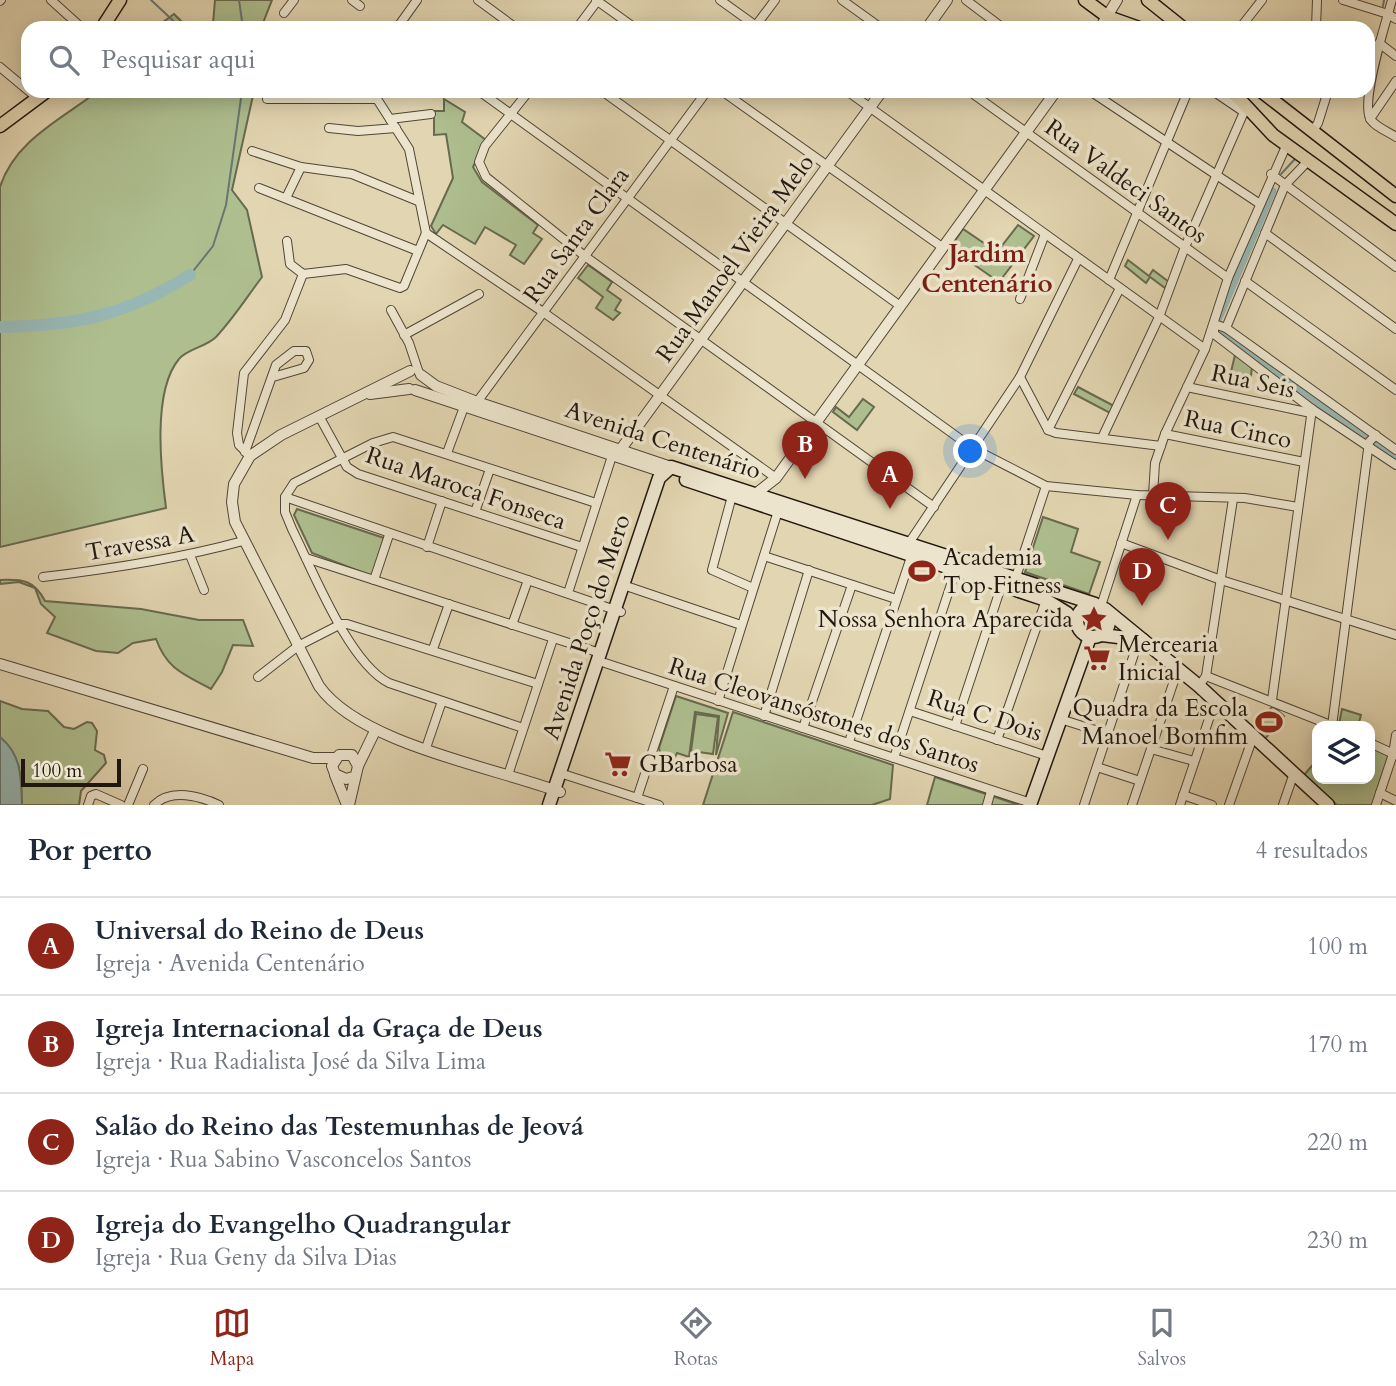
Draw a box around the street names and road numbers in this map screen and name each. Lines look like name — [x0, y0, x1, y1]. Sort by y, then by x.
street label: Rua Valdeci Santos — [1038, 111, 1214, 252]
street label: Rua Manoel Vieira Melo — [649, 148, 822, 369]
street label: Rua Santa Clara — [516, 160, 637, 310]
street label: Rua Seis — [1208, 357, 1298, 406]
street label: Avenida Centenário — [561, 393, 765, 488]
street label: Rua Cinco — [1181, 402, 1295, 457]
street label: Rua Maroca Fonseca — [361, 439, 571, 538]
street label: Avenida Poço do Mero — [534, 510, 638, 744]
street label: Travessa A — [83, 518, 198, 569]
street label: Rua Cleovansóstones dos Santos — [664, 650, 983, 781]
street label: Rua C Dois — [923, 681, 1046, 750]

